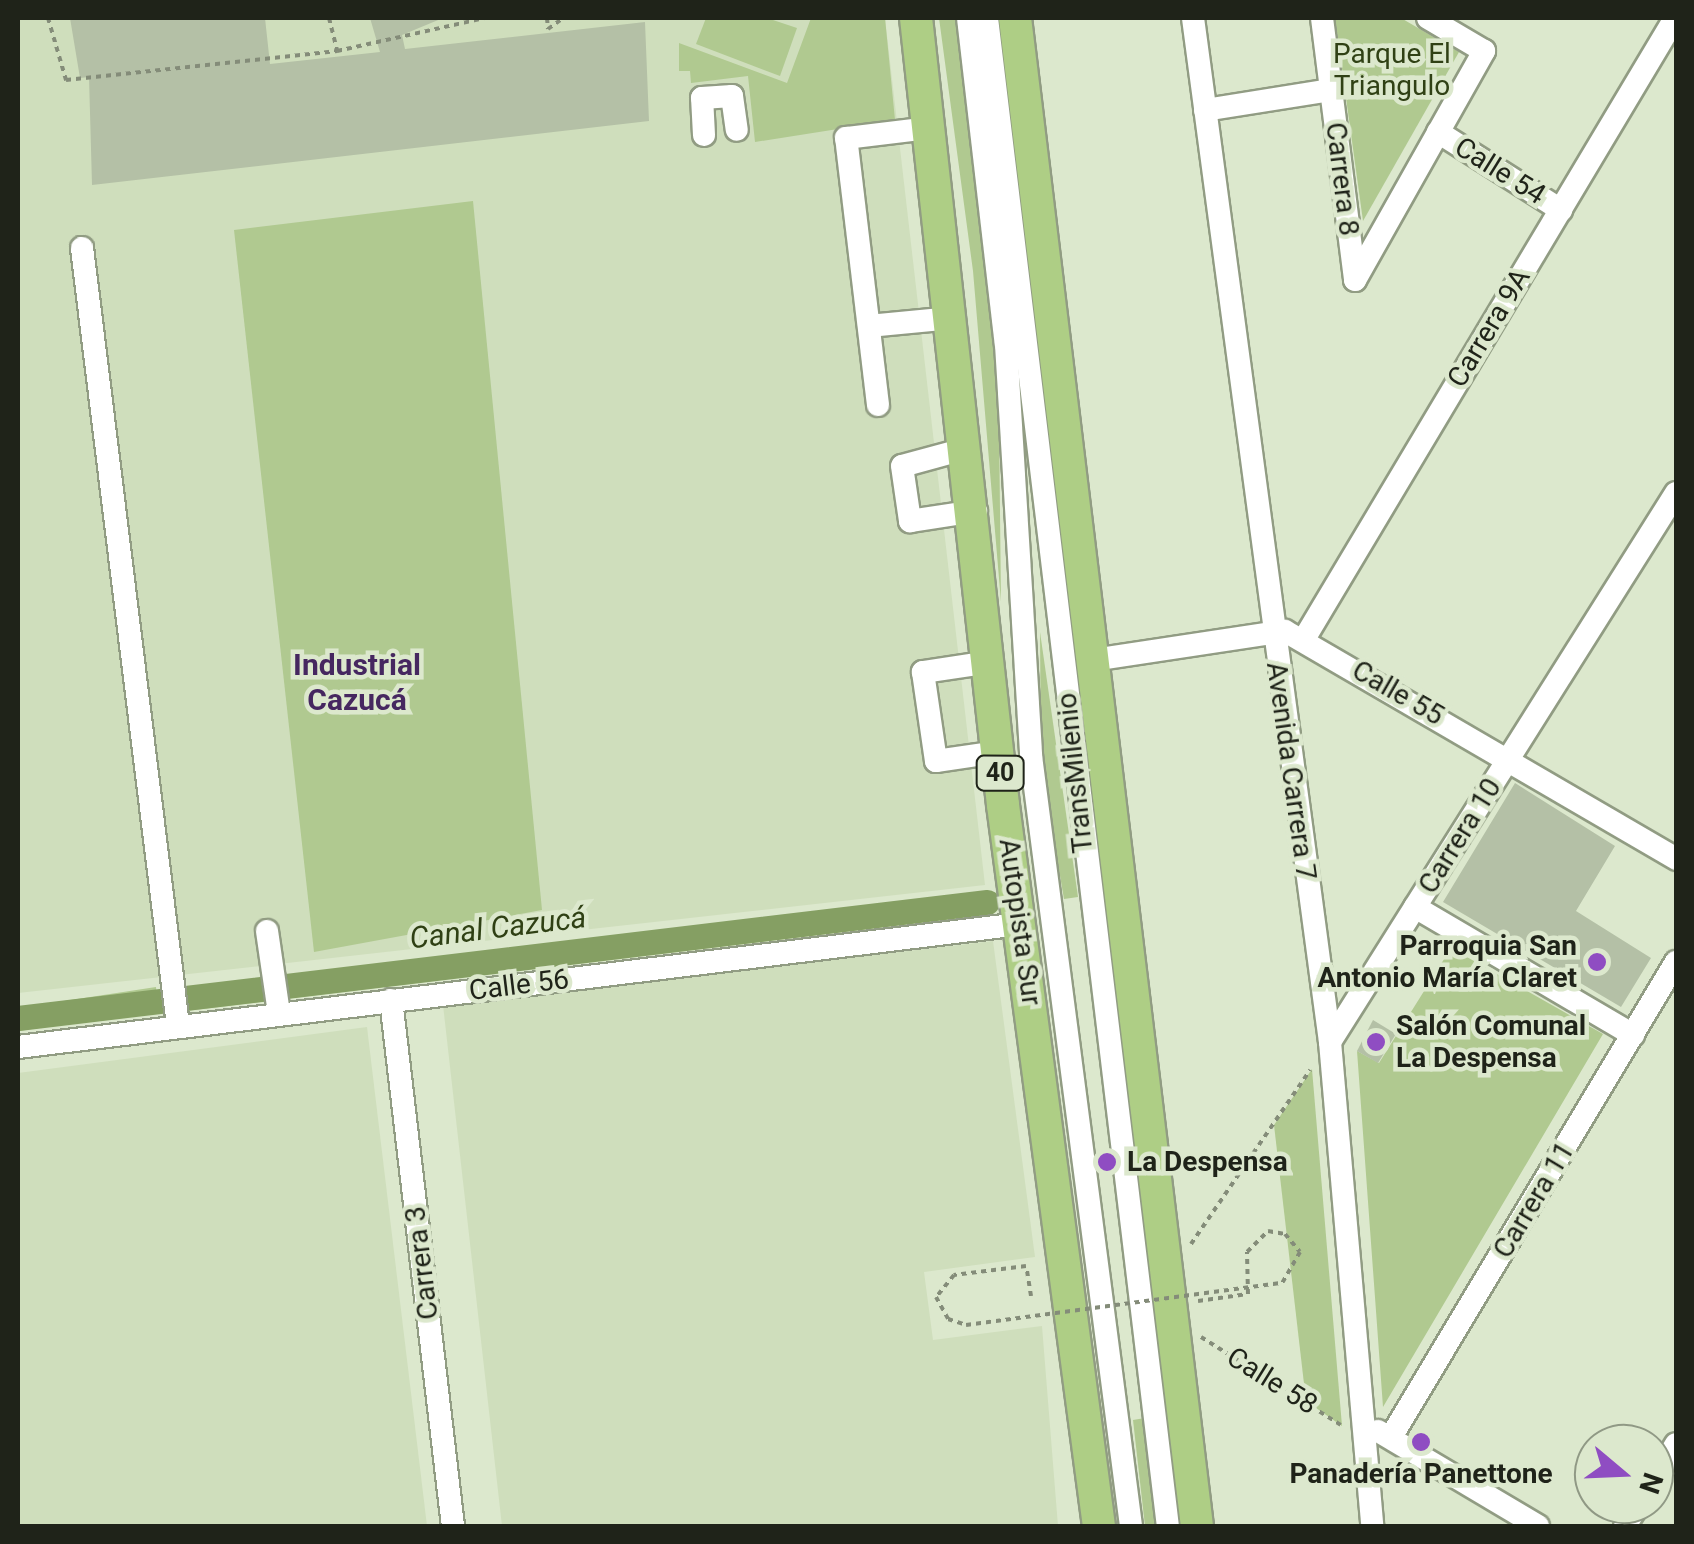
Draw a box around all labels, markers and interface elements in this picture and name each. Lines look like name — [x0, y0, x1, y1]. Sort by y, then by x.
park label: Parque El Triangulo — [1333, 37, 1451, 103]
street label: Carrera 8 — [1318, 120, 1366, 238]
street label: Calle 54 — [1449, 130, 1551, 212]
street label: Carrera 9A — [1441, 263, 1537, 393]
district label: Industrial Cazucá — [293, 647, 421, 718]
street label: Calle 55 — [1346, 653, 1450, 733]
street label: Avenida Carrera 7 — [1259, 660, 1323, 882]
street label: TransMilenio — [1050, 691, 1100, 855]
road number: 40 — [975, 753, 1025, 793]
street label: Carrera 10 — [1411, 772, 1509, 900]
street label: Autopista Sur — [992, 836, 1048, 1008]
water label: Canal Cazucá — [408, 899, 588, 957]
place label: Parroquia San Antonio María Claret — [1318, 929, 1577, 995]
marker: Parroquia San Antonio María Claret — [1586, 951, 1608, 973]
street label: Calle 56 — [467, 962, 571, 1008]
place label: Salón Comunal La Despensa — [1396, 1009, 1586, 1075]
marker: Salón Comunal La Despensa — [1365, 1031, 1387, 1053]
street label: Carrera 11 — [1486, 1136, 1582, 1264]
place label: La Despensa — [1127, 1145, 1288, 1179]
marker: La Despensa — [1096, 1151, 1118, 1173]
street label: Carrera 3 — [398, 1204, 446, 1322]
street label: Calle 58 — [1221, 1340, 1323, 1422]
north arrow — [1574, 1424, 1674, 1524]
marker: Panadería Panettone — [1410, 1431, 1432, 1453]
place label: Panadería Panettone — [1289, 1457, 1553, 1491]
text: N — [1632, 1469, 1670, 1498]

